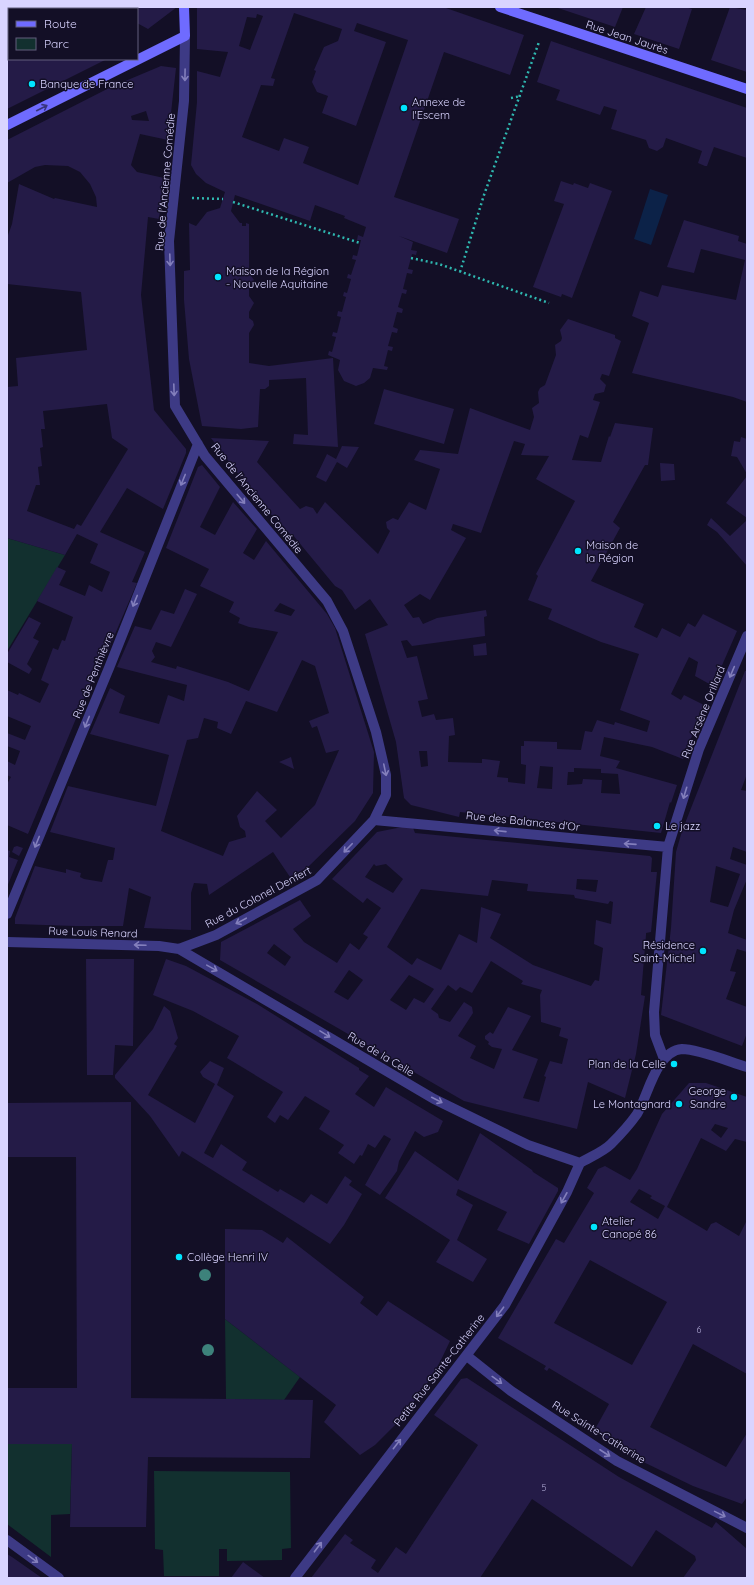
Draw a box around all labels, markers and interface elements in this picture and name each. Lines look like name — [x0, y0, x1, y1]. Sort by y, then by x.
legend — [8, 8, 138, 60]
text: Route — [44, 16, 77, 31]
street label: Rue Jean Jaurès — [584, 17, 670, 57]
text: Parc — [44, 36, 69, 51]
one-way arrow — [181, 68, 189, 81]
place label: Banque de France — [40, 77, 133, 91]
marker: Banque de France — [27, 79, 37, 89]
place label: Annexe de l'Escem — [412, 95, 465, 122]
marker: Annexe de l'Escem — [399, 103, 409, 113]
one-way arrow — [36, 104, 48, 111]
street label: Rue de l'Ancienne Comédie — [152, 113, 178, 251]
one-way arrow — [166, 253, 174, 266]
place label: Maison de la Région - Nouvelle Aquitaine — [226, 264, 329, 291]
marker: Maison de la Région - Nouvelle Aquitaine — [213, 272, 223, 282]
one-way arrow — [170, 383, 177, 396]
street label: Rue de l'Ancienne Comédie — [208, 440, 306, 556]
one-way arrow — [179, 474, 187, 486]
one-way arrow — [236, 493, 245, 504]
place label: Maison de la Région — [586, 538, 638, 565]
marker: Maison de la Région — [573, 546, 583, 556]
one-way arrow — [131, 595, 139, 607]
street label: Rue de Penthièvre — [69, 630, 117, 720]
street label: Rue Arsène Orillard — [678, 664, 728, 760]
one-way arrow — [728, 665, 736, 677]
one-way arrow — [82, 715, 90, 727]
one-way arrow — [381, 763, 389, 776]
one-way arrow — [681, 786, 688, 799]
street label: Rue des Balances d'Or — [465, 808, 582, 834]
place label: Le jazz — [665, 819, 700, 833]
marker: Le jazz — [652, 821, 662, 831]
one-way arrow — [494, 827, 507, 835]
one-way arrow — [33, 835, 40, 847]
one-way arrow — [624, 840, 637, 847]
one-way arrow — [343, 843, 352, 854]
street label: Rue du Colonel Denfert — [203, 863, 314, 931]
one-way arrow — [236, 918, 248, 925]
street label: Rue Louis Renard — [48, 923, 138, 941]
place label: Résidence Saint-Michel — [633, 938, 695, 965]
one-way arrow — [134, 942, 147, 949]
marker: Résidence Saint-Michel — [698, 946, 708, 956]
one-way arrow — [206, 965, 218, 973]
street label: Rue de la Celle — [345, 1029, 417, 1079]
one-way arrow — [319, 1030, 330, 1038]
place label: Plan de la Celle — [588, 1057, 666, 1071]
marker: Plan de la Celle — [669, 1059, 679, 1069]
place label: George Sandre — [689, 1084, 726, 1111]
marker: George Sandre — [729, 1092, 739, 1102]
one-way arrow — [430, 1097, 442, 1104]
place label: Le Montagnard — [593, 1097, 671, 1111]
marker: Le Montagnard — [674, 1099, 684, 1109]
one-way arrow — [560, 1192, 567, 1204]
place label: Atelier Canopé 86 — [602, 1214, 657, 1241]
marker: Atelier Canopé 86 — [589, 1222, 599, 1232]
place label: Collège Henri IV — [187, 1250, 268, 1264]
marker: Collège Henri IV — [174, 1252, 184, 1262]
one-way arrow — [496, 1306, 505, 1317]
street label: Petite Rue Sainte-Catherine — [391, 1311, 487, 1429]
house number: 6 — [697, 1324, 702, 1335]
one-way arrow — [491, 1376, 502, 1385]
street label: Rue Sainte-Catherine — [550, 1398, 648, 1466]
one-way arrow — [393, 1438, 401, 1449]
one-way arrow — [599, 1449, 610, 1457]
house number: 5 — [542, 1482, 547, 1493]
one-way arrow — [713, 1511, 725, 1518]
one-way arrow — [314, 1542, 323, 1553]
one-way arrow — [27, 1555, 38, 1563]

